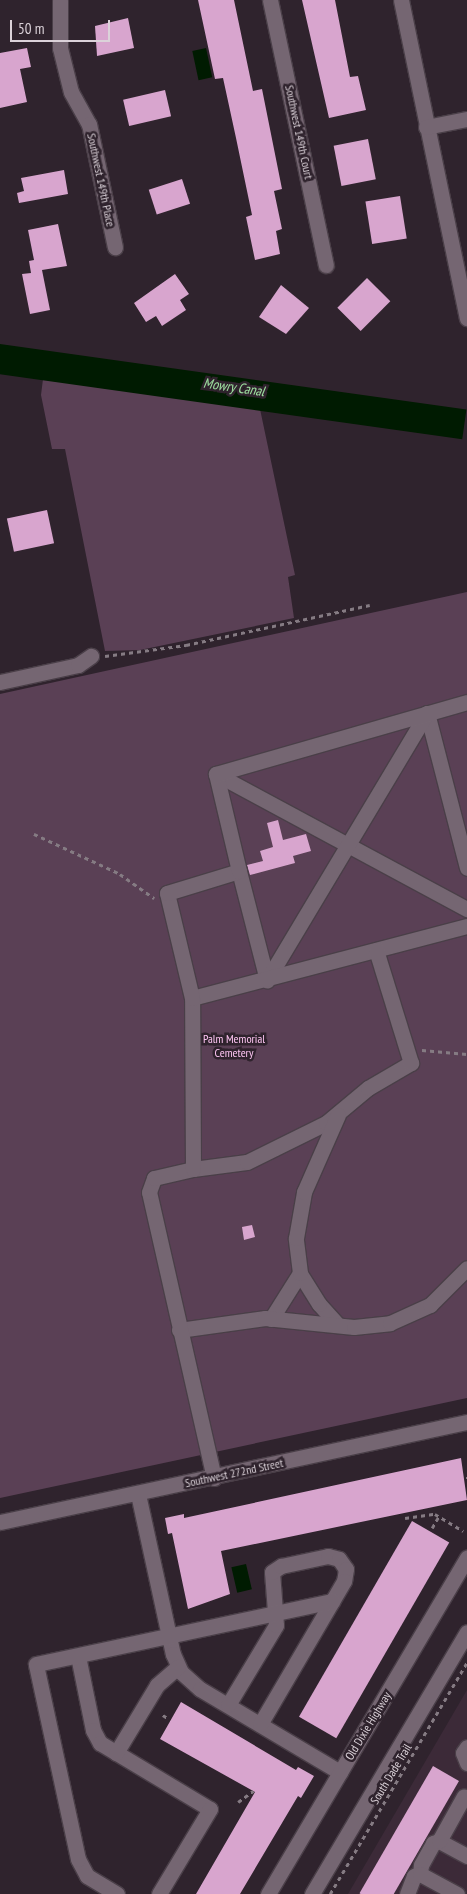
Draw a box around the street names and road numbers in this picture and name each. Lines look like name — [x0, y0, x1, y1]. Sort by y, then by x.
street label: Southwest 149th Court — [282, 84, 316, 180]
street label: Southwest 149th Place — [84, 132, 118, 228]
street label: Southwest 272nd Street — [184, 1456, 284, 1490]
street label: Old Dixie Highway — [342, 1689, 394, 1763]
street label: South Dade Trail — [367, 1741, 415, 1807]

